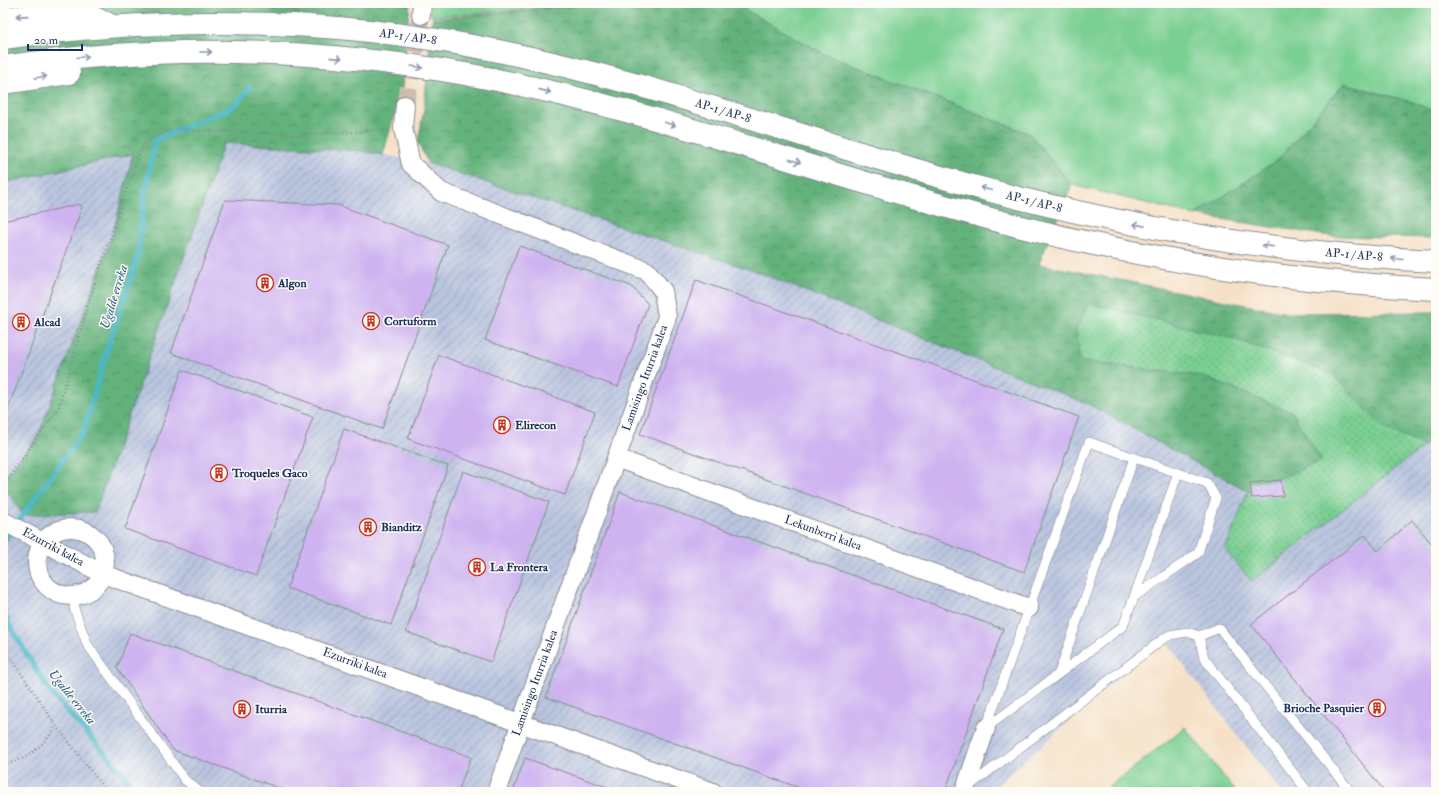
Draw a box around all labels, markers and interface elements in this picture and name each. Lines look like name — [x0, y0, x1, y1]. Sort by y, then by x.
one-way arrow — [16, 13, 29, 20]
street label: AP-1 / AP-8 — [377, 25, 438, 48]
scale bar — [28, 26, 82, 52]
text: 20 m — [34, 33, 59, 48]
one-way arrow — [199, 48, 212, 56]
one-way arrow — [76, 54, 89, 61]
one-way arrow — [329, 54, 342, 61]
one-way arrow — [410, 63, 423, 71]
one-way arrow — [35, 73, 48, 81]
one-way arrow — [538, 87, 551, 95]
street label: AP-1 / AP-8 — [692, 95, 753, 127]
one-way arrow — [664, 121, 677, 128]
one-way arrow — [788, 158, 801, 165]
one-way arrow — [979, 185, 992, 193]
street label: AP-1 / AP-8 — [1003, 188, 1064, 216]
one-way arrow — [1133, 220, 1146, 228]
one-way arrow — [1262, 242, 1275, 250]
street label: AP-1 / AP-8 — [1324, 245, 1384, 265]
one-way arrow — [1391, 255, 1404, 262]
water label: Ugalde erreka — [97, 263, 131, 331]
building icon: Algon — [255, 273, 275, 293]
place label: Algon — [277, 276, 307, 291]
building icon: Cortuform — [361, 311, 381, 331]
building icon: Alcad — [11, 312, 31, 332]
place label: Cortuform — [384, 314, 437, 329]
place label: Alcad — [33, 315, 60, 330]
street label: Lamisingo Iturria kalea — [619, 322, 672, 433]
building icon: Elirecon — [492, 415, 512, 435]
place label: Elirecon — [515, 418, 557, 433]
building icon: Troqueles Gaco — [209, 463, 229, 483]
place label: Troqueles Gaco — [231, 466, 308, 481]
street label: Lekunberri kalea — [782, 512, 865, 554]
building icon: Bianditz — [358, 517, 378, 537]
place label: Bianditz — [381, 520, 422, 535]
street label: Ezurriki kalea — [20, 524, 87, 570]
building icon: La Frontera — [467, 557, 487, 577]
place label: La Frontera — [490, 560, 549, 575]
street label: Lamisingo Iturria kalea — [509, 627, 562, 738]
street label: Ezurriki kalea — [321, 644, 390, 682]
water label: Ugalde erreka — [45, 666, 99, 728]
building icon: Brioche Pasquier — [1367, 698, 1387, 718]
building icon: Iturria — [232, 699, 252, 719]
place label: Brioche Pasquier — [1283, 701, 1365, 716]
place label: Iturria — [255, 702, 288, 717]

